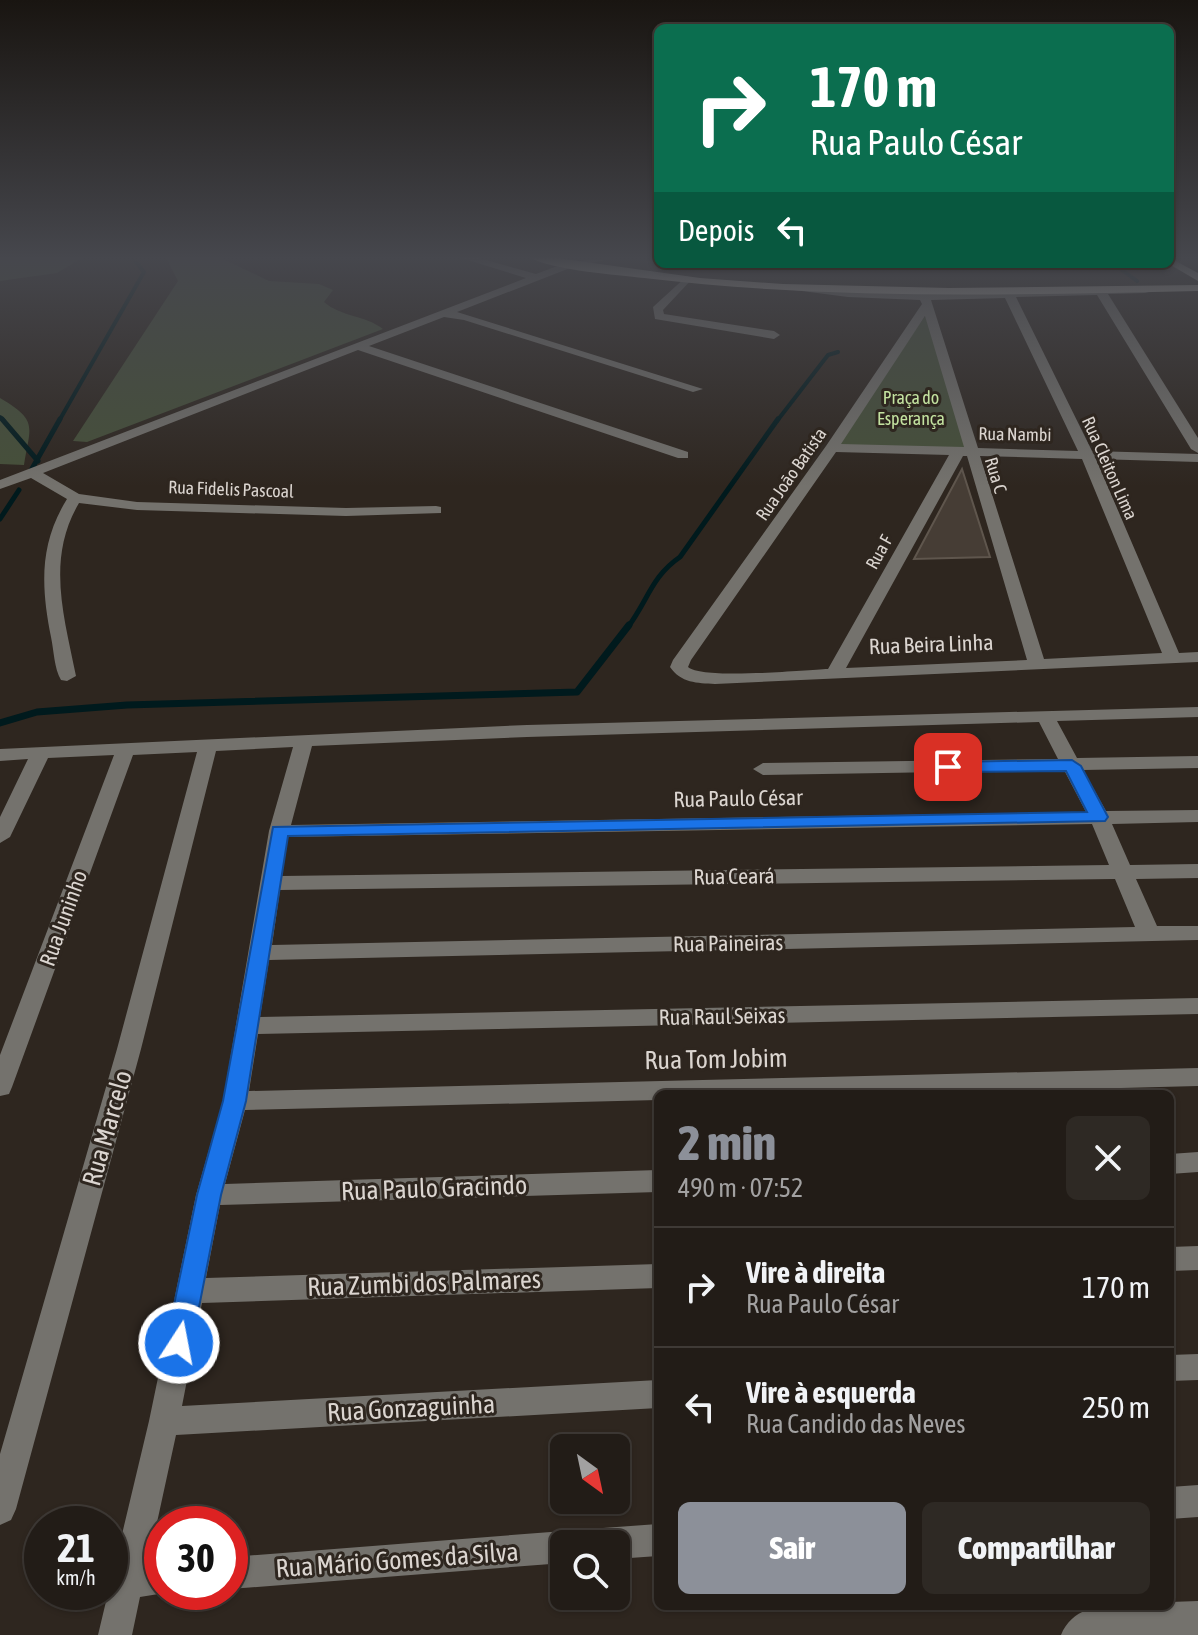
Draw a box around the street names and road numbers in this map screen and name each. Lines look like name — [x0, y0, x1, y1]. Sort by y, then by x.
street label: Rua Cleiton Lima — [1078, 413, 1142, 523]
street label: Rua Nambi — [978, 423, 1052, 445]
street label: Rua Joāo Batista — [751, 424, 831, 524]
street label: Rua C — [981, 454, 1011, 496]
street label: Rua Fidelis Pascoal — [168, 476, 294, 502]
street label: Rua F — [861, 531, 897, 573]
street label: Rua Beira Linha — [868, 629, 994, 659]
street label: Rua Paulo César — [673, 784, 803, 812]
street label: Rua Ceará — [693, 862, 775, 890]
street label: Rua Juninho — [34, 867, 92, 969]
street label: Rua Paineiras — [673, 929, 784, 957]
street label: Rua Raul Seixas — [658, 1002, 786, 1030]
street label: Rua Tom Jobim — [644, 1043, 788, 1075]
street label: Rua Marcelo — [76, 1067, 138, 1189]
street label: Rua Paulo Gracindo — [340, 1170, 528, 1206]
street label: Rua Zumbi dos Palmares — [307, 1264, 541, 1302]
street label: Rua Gonzaguinha — [326, 1389, 496, 1427]
street label: Rua Mário Gomes da Silva — [275, 1537, 519, 1583]

